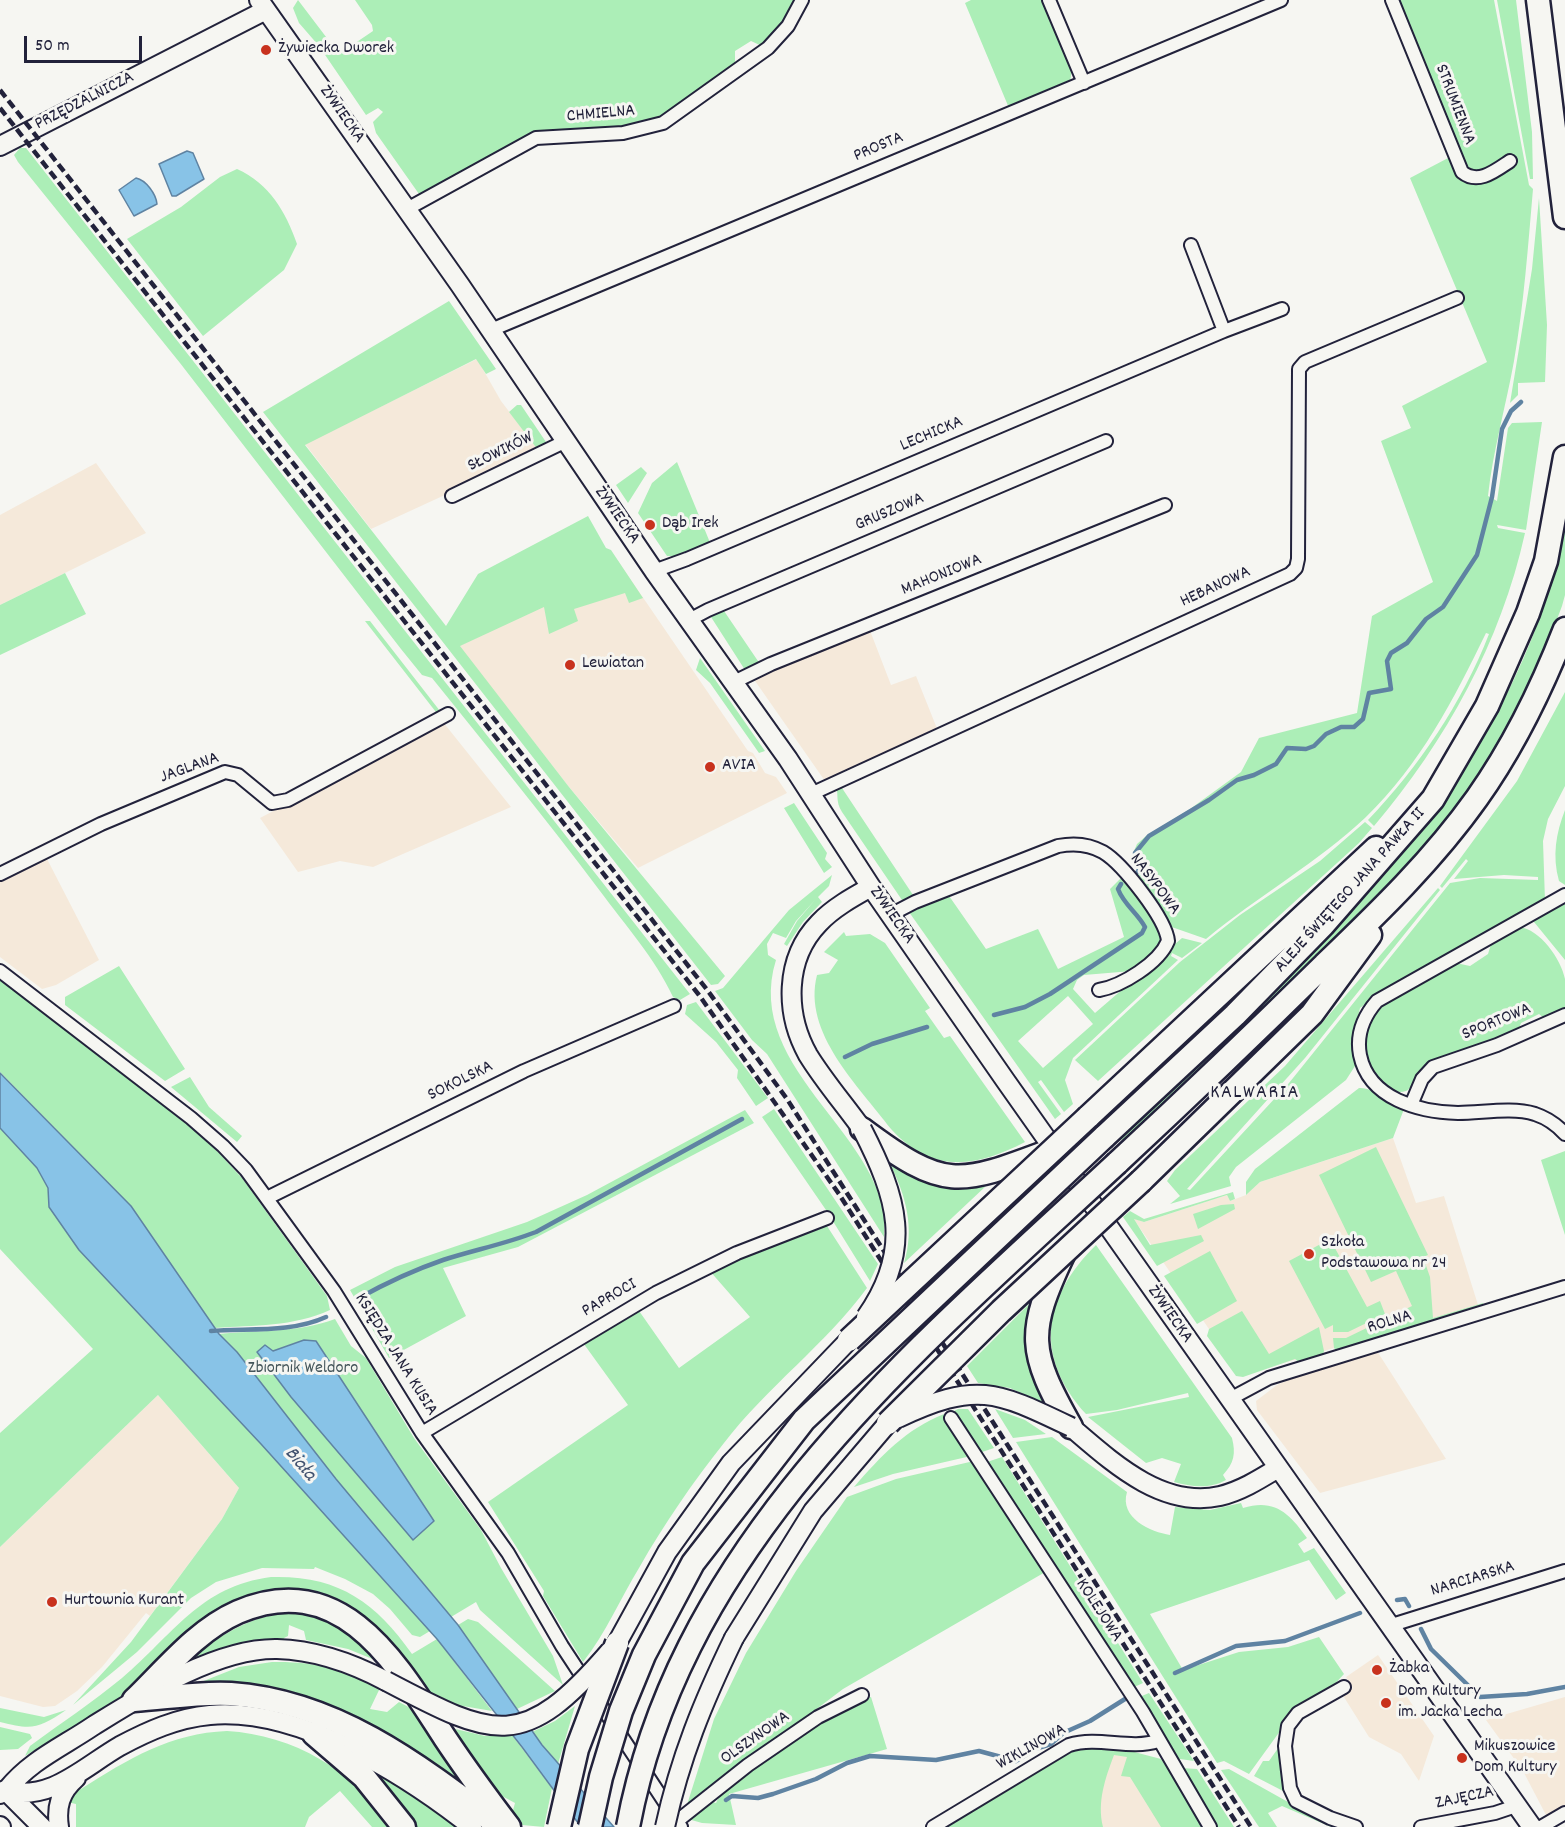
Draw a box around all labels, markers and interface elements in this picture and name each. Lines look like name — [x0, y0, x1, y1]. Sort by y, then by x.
scale bar — [27, 24, 146, 62]
text: 50 m — [35, 34, 70, 59]
place label: Żywiecka Dworek — [278, 39, 394, 61]
marker: Żywiecka Dworek — [259, 43, 273, 57]
street label: STRUMIENNA — [1429, 62, 1479, 148]
street label: PRZĘDZALNICZA — [32, 68, 138, 136]
street label: ŻYWIECKA — [313, 82, 369, 148]
street label: CHMIELNA — [566, 101, 636, 129]
street label: PROSTA — [851, 128, 907, 168]
street label: LECHICKA — [897, 412, 967, 458]
street label: SŁOWIKÓW — [465, 428, 537, 478]
street label: ŻYWIECKA — [588, 483, 644, 549]
street label: GRUSZOWA — [852, 489, 928, 537]
place label: Dąb Irek — [662, 514, 719, 536]
marker: Dąb Irek — [643, 518, 657, 532]
street label: MAHONIOWA — [899, 550, 985, 602]
street label: HEBANOWA — [1177, 562, 1255, 614]
place label: Lewiatan — [582, 654, 644, 676]
marker: Lewiatan — [563, 658, 577, 672]
street label: JAGLANA — [157, 748, 223, 790]
place label: AVIA — [722, 756, 756, 778]
marker: AVIA — [703, 760, 717, 774]
street label: ALEJE ŚWIĘTEGO JANA PAWŁA II — [1271, 804, 1431, 978]
street label: NASYPOWA — [1124, 850, 1184, 920]
street label: ŻYWIECKA — [863, 883, 919, 949]
street label: SPORTOWA — [1459, 999, 1535, 1047]
street label: SOKOLSKA — [425, 1057, 497, 1107]
district label: KALWARIA — [1210, 1082, 1300, 1106]
place label: Szkoła Podstawowa nr 24 — [1321, 1233, 1446, 1276]
marker: Szkoła Podstawowa nr 24 — [1302, 1247, 1316, 1261]
street label: PAPROCI — [579, 1275, 641, 1323]
street label: ŻYWIECKA — [1141, 1282, 1197, 1348]
street label: KSIĘDZA JANA KUSIA — [349, 1290, 441, 1420]
street label: ROLNA — [1365, 1306, 1415, 1340]
park label: Zbiornik Weldoro — [248, 1359, 358, 1381]
water label: Biała — [278, 1443, 320, 1487]
street label: NARCIARSKA — [1428, 1557, 1518, 1603]
street label: KOLEJOWA — [1070, 1575, 1126, 1647]
place label: Hurtownia Kurant — [64, 1591, 184, 1613]
marker: Hurtownia Kurant — [45, 1595, 59, 1609]
place label: Żabka — [1389, 1659, 1429, 1681]
marker: Żabka — [1370, 1663, 1384, 1677]
place label: Dom Kultury im. Jacka Lecha — [1398, 1682, 1502, 1724]
marker: Dom Kultury im. Jacka Lecha — [1379, 1696, 1393, 1710]
street label: OLSZYNOWA — [717, 1707, 795, 1771]
street label: WIKLINOWA — [993, 1720, 1071, 1776]
place label: Mikuszowice Dom Kultury — [1474, 1737, 1557, 1780]
marker: Mikuszowice Dom Kultury — [1455, 1751, 1469, 1765]
street label: ZAJĘCZA — [1434, 1782, 1496, 1816]

